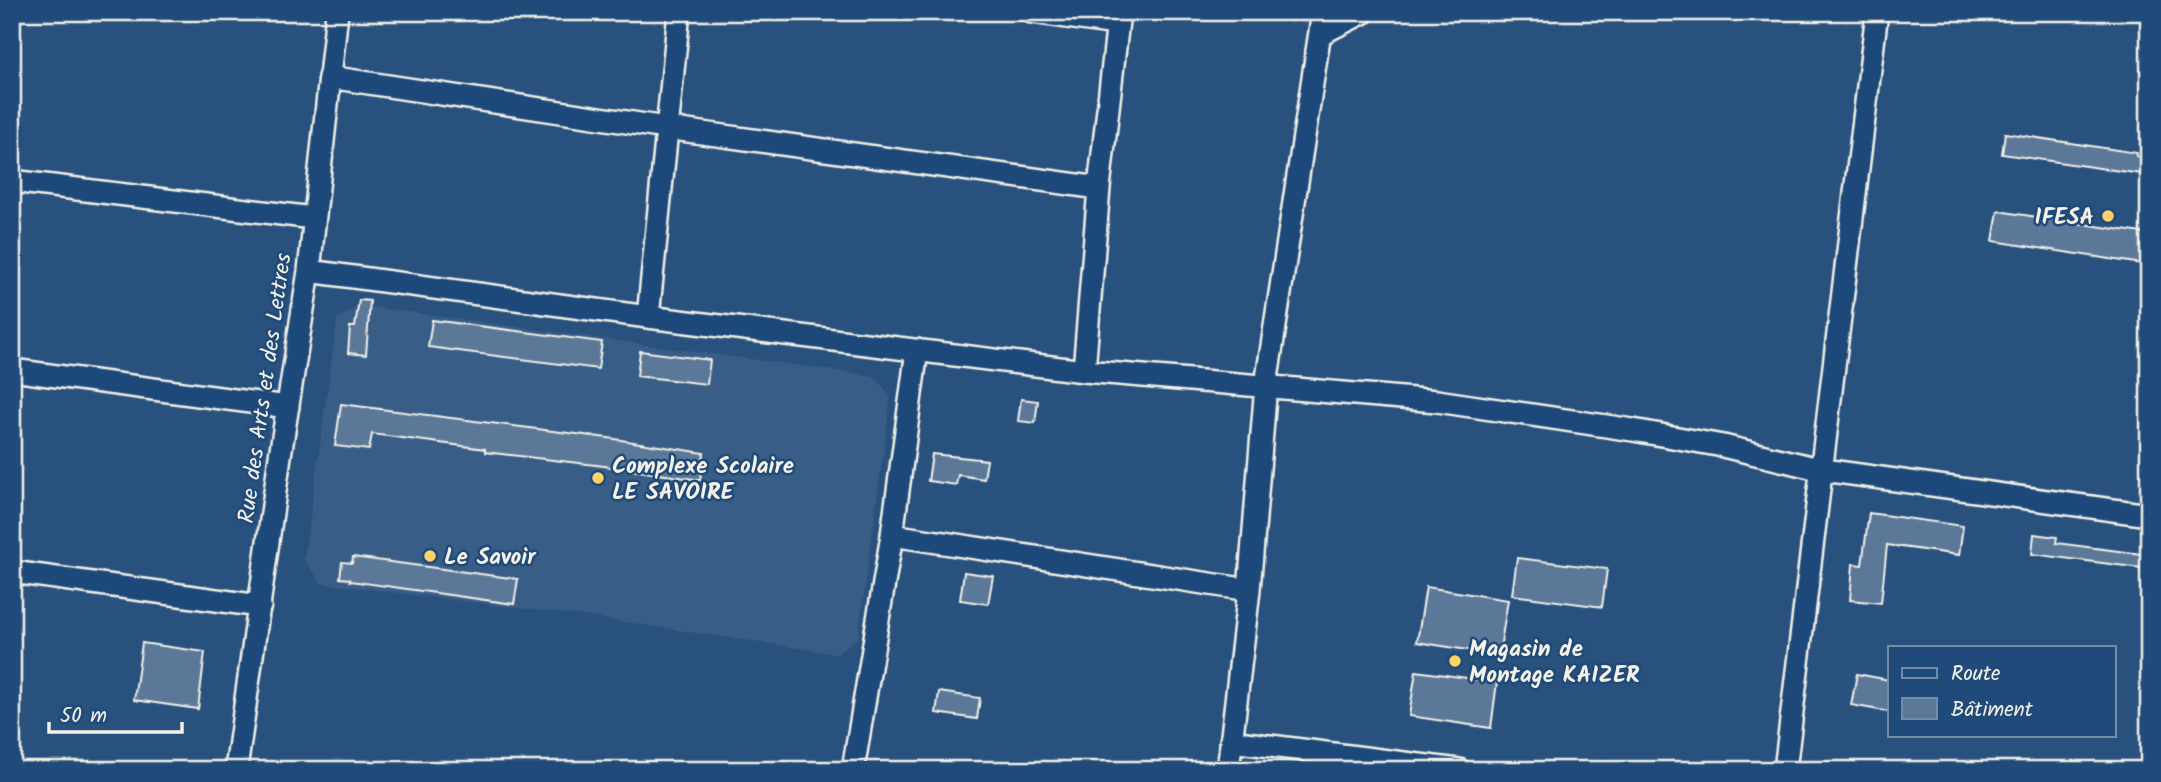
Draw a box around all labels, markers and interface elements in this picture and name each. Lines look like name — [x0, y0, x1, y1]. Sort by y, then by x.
place label: IFESA — [2035, 200, 2094, 236]
marker: IFESA — [2100, 208, 2116, 224]
street label: Rue des Arts et des Lettres — [229, 251, 303, 526]
place label: Complexe Scolaire LE SAVOIRE — [612, 449, 794, 511]
marker: Complexe Scolaire LE SAVOIRE — [590, 470, 606, 486]
place label: Le Savoir — [444, 540, 537, 576]
marker: Le Savoir — [422, 548, 438, 564]
place label: Magasin de Montage KAIZER — [1469, 632, 1640, 694]
legend — [1888, 646, 2116, 736]
marker: Magasin de Montage KAIZER — [1447, 653, 1463, 669]
text: Route — [1951, 658, 2001, 691]
scale bar — [49, 691, 182, 735]
text: Bâtiment — [1951, 694, 2034, 727]
text: 50 m — [60, 700, 107, 733]

